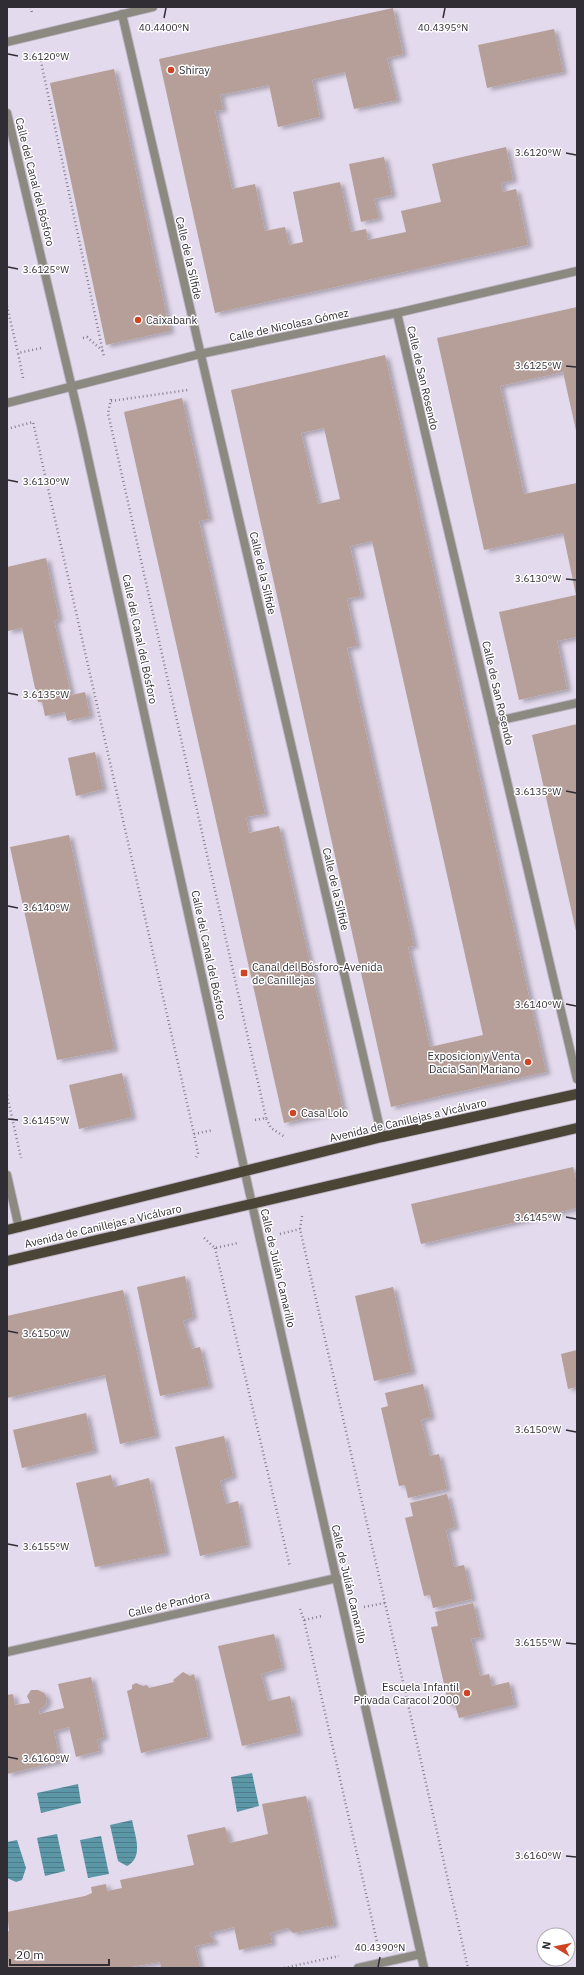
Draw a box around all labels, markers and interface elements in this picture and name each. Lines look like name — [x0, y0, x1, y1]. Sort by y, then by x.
text: 40.4400°N — [139, 21, 189, 34]
text: 40.4395°N — [418, 21, 468, 34]
text: 3.6120°W — [23, 50, 69, 63]
place label: Shiray — [179, 63, 210, 77]
marker: Shiray — [166, 65, 176, 75]
street label: Calle del Canal del Bósforo — [12, 116, 58, 248]
text: 3.6120°W — [515, 146, 561, 159]
street label: Calle de la Sílfide — [173, 215, 205, 301]
text: 3.6125°W — [23, 263, 69, 276]
street label: Calle de Nicolasa Gómez — [228, 306, 350, 344]
place label: Caixabank — [146, 313, 197, 327]
marker: Caixabank — [133, 315, 143, 325]
street label: Calle de San Rosendo — [404, 324, 442, 432]
text: 3.6125°W — [515, 359, 561, 372]
text: 3.6130°W — [23, 475, 69, 488]
street label: Calle de la Sílfide — [247, 530, 279, 616]
text: 3.6130°W — [515, 572, 561, 585]
street label: Calle del Canal del Bósforo — [119, 573, 161, 705]
street label: Calle de San Rosendo — [479, 639, 517, 747]
text: 3.6135°W — [23, 688, 69, 701]
text: 3.6135°W — [515, 785, 561, 798]
street label: Calle de la Sílfide — [320, 846, 352, 932]
street label: Calle del Canal del Bósforo — [188, 889, 230, 1021]
text: 3.6140°W — [23, 901, 69, 914]
place label: Canal del Bósforo-Avenida de Canillejas — [252, 960, 383, 987]
marker: Canal del Bósforo-Avenida de Canillejas — [239, 968, 249, 978]
text: 3.6140°W — [515, 998, 561, 1011]
place label: Exposicion y Venta Dacia San Mariano — [428, 1049, 520, 1076]
marker: Exposicion y Venta Dacia San Mariano — [523, 1057, 533, 1067]
street label: Avenida de Canillejas a Vicálvaro — [328, 1095, 488, 1145]
place label: Casa Lolo — [301, 1106, 348, 1120]
marker: Casa Lolo — [288, 1108, 298, 1118]
text: 3.6145°W — [23, 1114, 69, 1127]
street label: Avenida de Canillejas a Vicálvaro — [23, 1201, 183, 1251]
street label: Calle de Julián Camarillo — [257, 1207, 299, 1329]
text: 3.6145°W — [515, 1211, 561, 1224]
text: 3.6150°W — [23, 1327, 69, 1340]
text: 3.6150°W — [515, 1423, 561, 1436]
street label: Calle de Julián Camarillo — [328, 1523, 370, 1645]
text: 3.6155°W — [23, 1540, 69, 1553]
street label: Calle de Pandora — [127, 1588, 211, 1620]
text: 3.6155°W — [515, 1636, 561, 1649]
place label: Escuela Infantil Privada Caracol 2000 — [353, 1680, 459, 1707]
marker: Escuela Infantil Privada Caracol 2000 — [462, 1688, 472, 1698]
text: 3.6160°W — [23, 1752, 69, 1765]
text: 3.6160°W — [515, 1849, 561, 1862]
north arrow — [536, 1927, 576, 1967]
text: N — [539, 1940, 554, 1950]
scale bar — [10, 1941, 109, 1967]
text: 40.4390°N — [355, 1941, 405, 1954]
text: 20 m — [16, 1947, 44, 1962]

